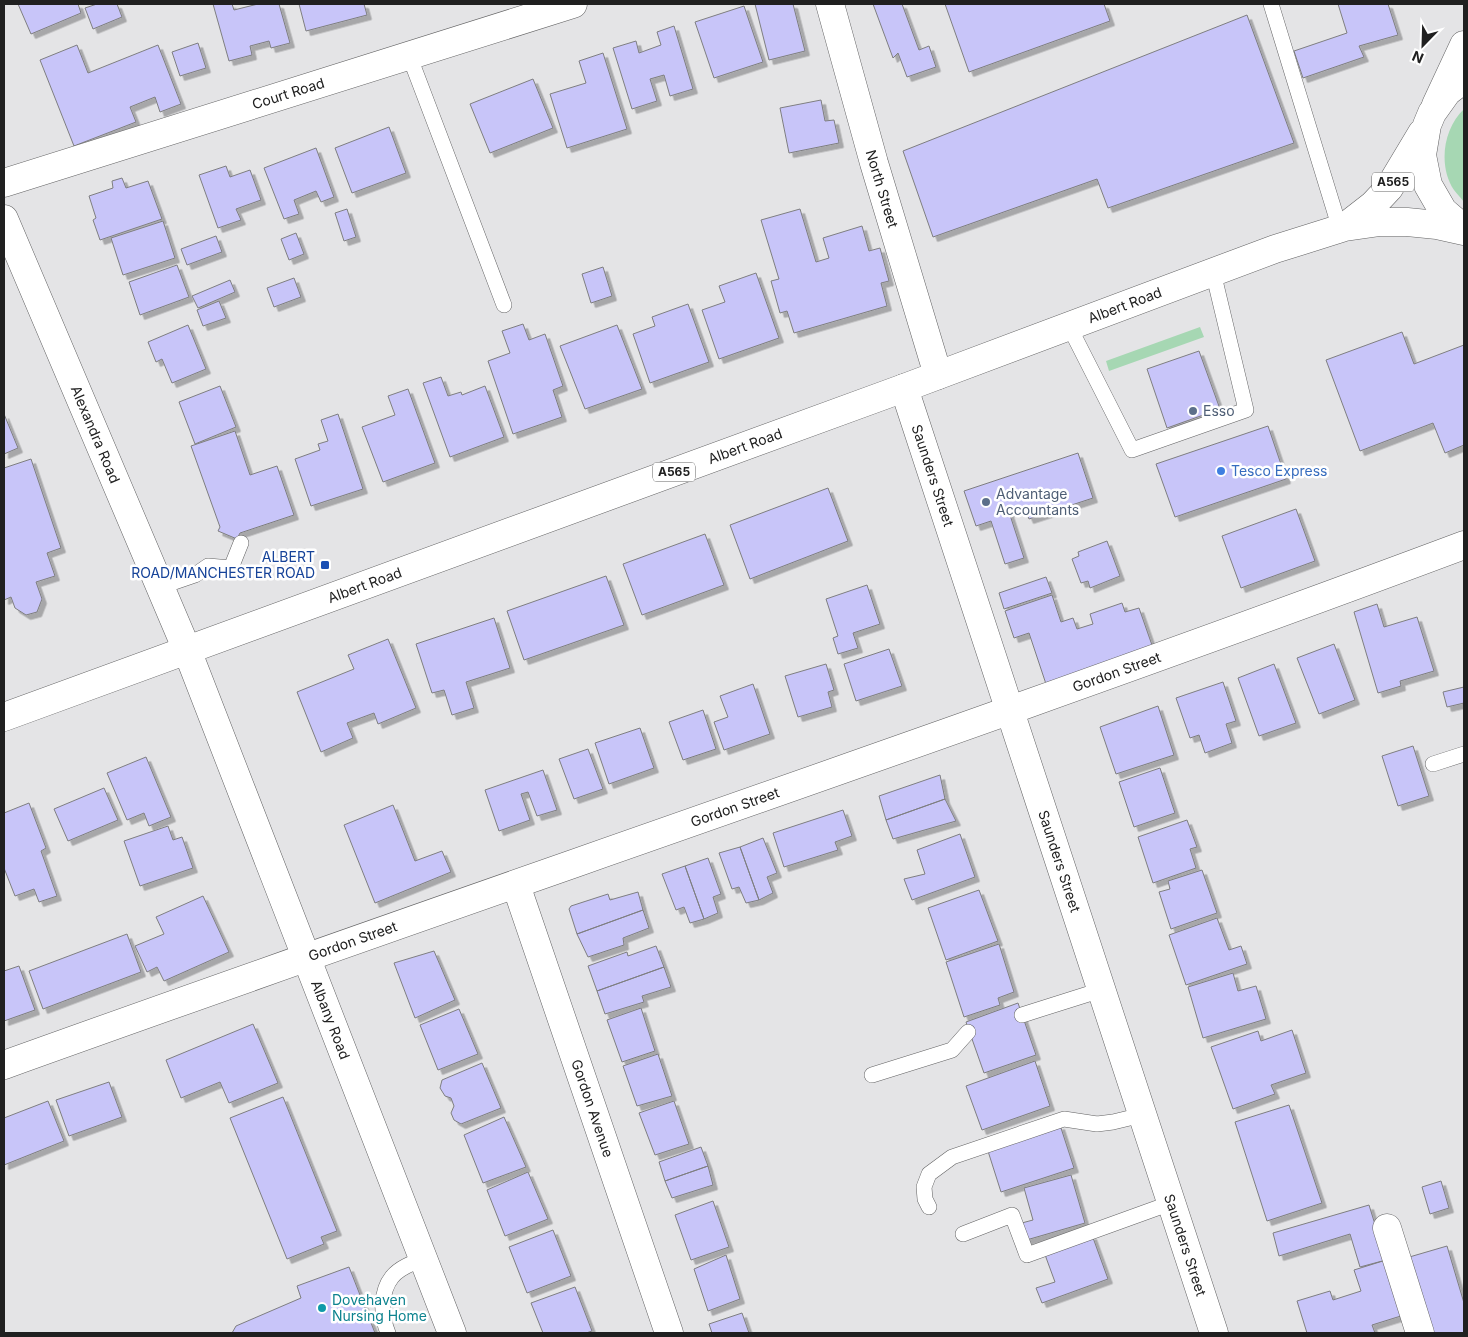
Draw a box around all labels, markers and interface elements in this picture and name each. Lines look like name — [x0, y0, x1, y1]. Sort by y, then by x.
north arrow — [1398, 20, 1448, 70]
text: N — [1409, 48, 1426, 67]
street label: Court Road — [250, 74, 326, 112]
street label: North Street — [863, 148, 902, 230]
road number: A565 — [1372, 172, 1414, 192]
street label: Albert Road — [1085, 283, 1164, 326]
street label: Alexandra Road — [68, 383, 124, 485]
place label: Esso — [1203, 402, 1235, 419]
marker: Esso — [1187, 405, 1199, 417]
street label: Saunders Street — [909, 422, 958, 529]
street label: Albert Road — [705, 424, 784, 467]
road number: A565 — [653, 462, 695, 482]
place label: Tesco Express — [1231, 462, 1327, 479]
marker: Tesco Express — [1215, 465, 1227, 477]
place label: Advantage Accountants — [996, 485, 1079, 518]
marker: Advantage Accountants — [980, 496, 992, 508]
place label: ALBERT ROAD/MANCHESTER ROAD — [131, 548, 315, 581]
marker: ALBERT ROAD/MANCHESTER ROAD — [319, 559, 331, 571]
street label: Albert Road — [325, 563, 404, 606]
street label: Gordon Street — [1070, 648, 1163, 695]
street label: Gordon Street — [688, 783, 782, 830]
street label: Saunders Street — [1035, 808, 1084, 915]
street label: Gordon Street — [306, 917, 399, 964]
street label: Albany Road — [308, 978, 354, 1062]
street label: Gordon Avenue — [568, 1057, 617, 1159]
street label: Saunders Street — [1161, 1192, 1210, 1298]
place label: Dovehaven Nursing Home — [332, 1291, 427, 1324]
marker: Dovehaven Nursing Home — [316, 1302, 328, 1314]

